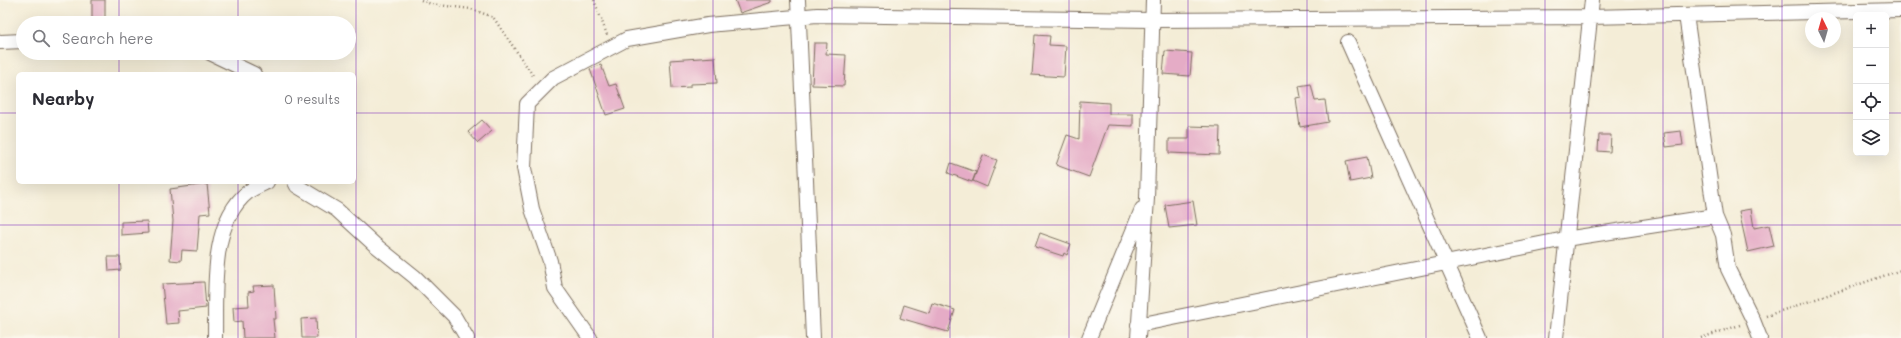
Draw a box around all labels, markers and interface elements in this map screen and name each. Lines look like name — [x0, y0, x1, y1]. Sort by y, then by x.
north arrow — [1805, 12, 1841, 48]
map controls — [1853, 12, 1889, 156]
button: + — [1853, 12, 1889, 48]
search box — [16, 16, 356, 60]
icon: search — [30, 27, 52, 49]
text: Search here — [62, 28, 153, 48]
button: − — [1853, 48, 1889, 84]
button: locate — [1853, 84, 1889, 120]
text: Nearby — [32, 87, 94, 109]
text: 0 results — [285, 90, 340, 107]
button: layers — [1853, 120, 1889, 156]

